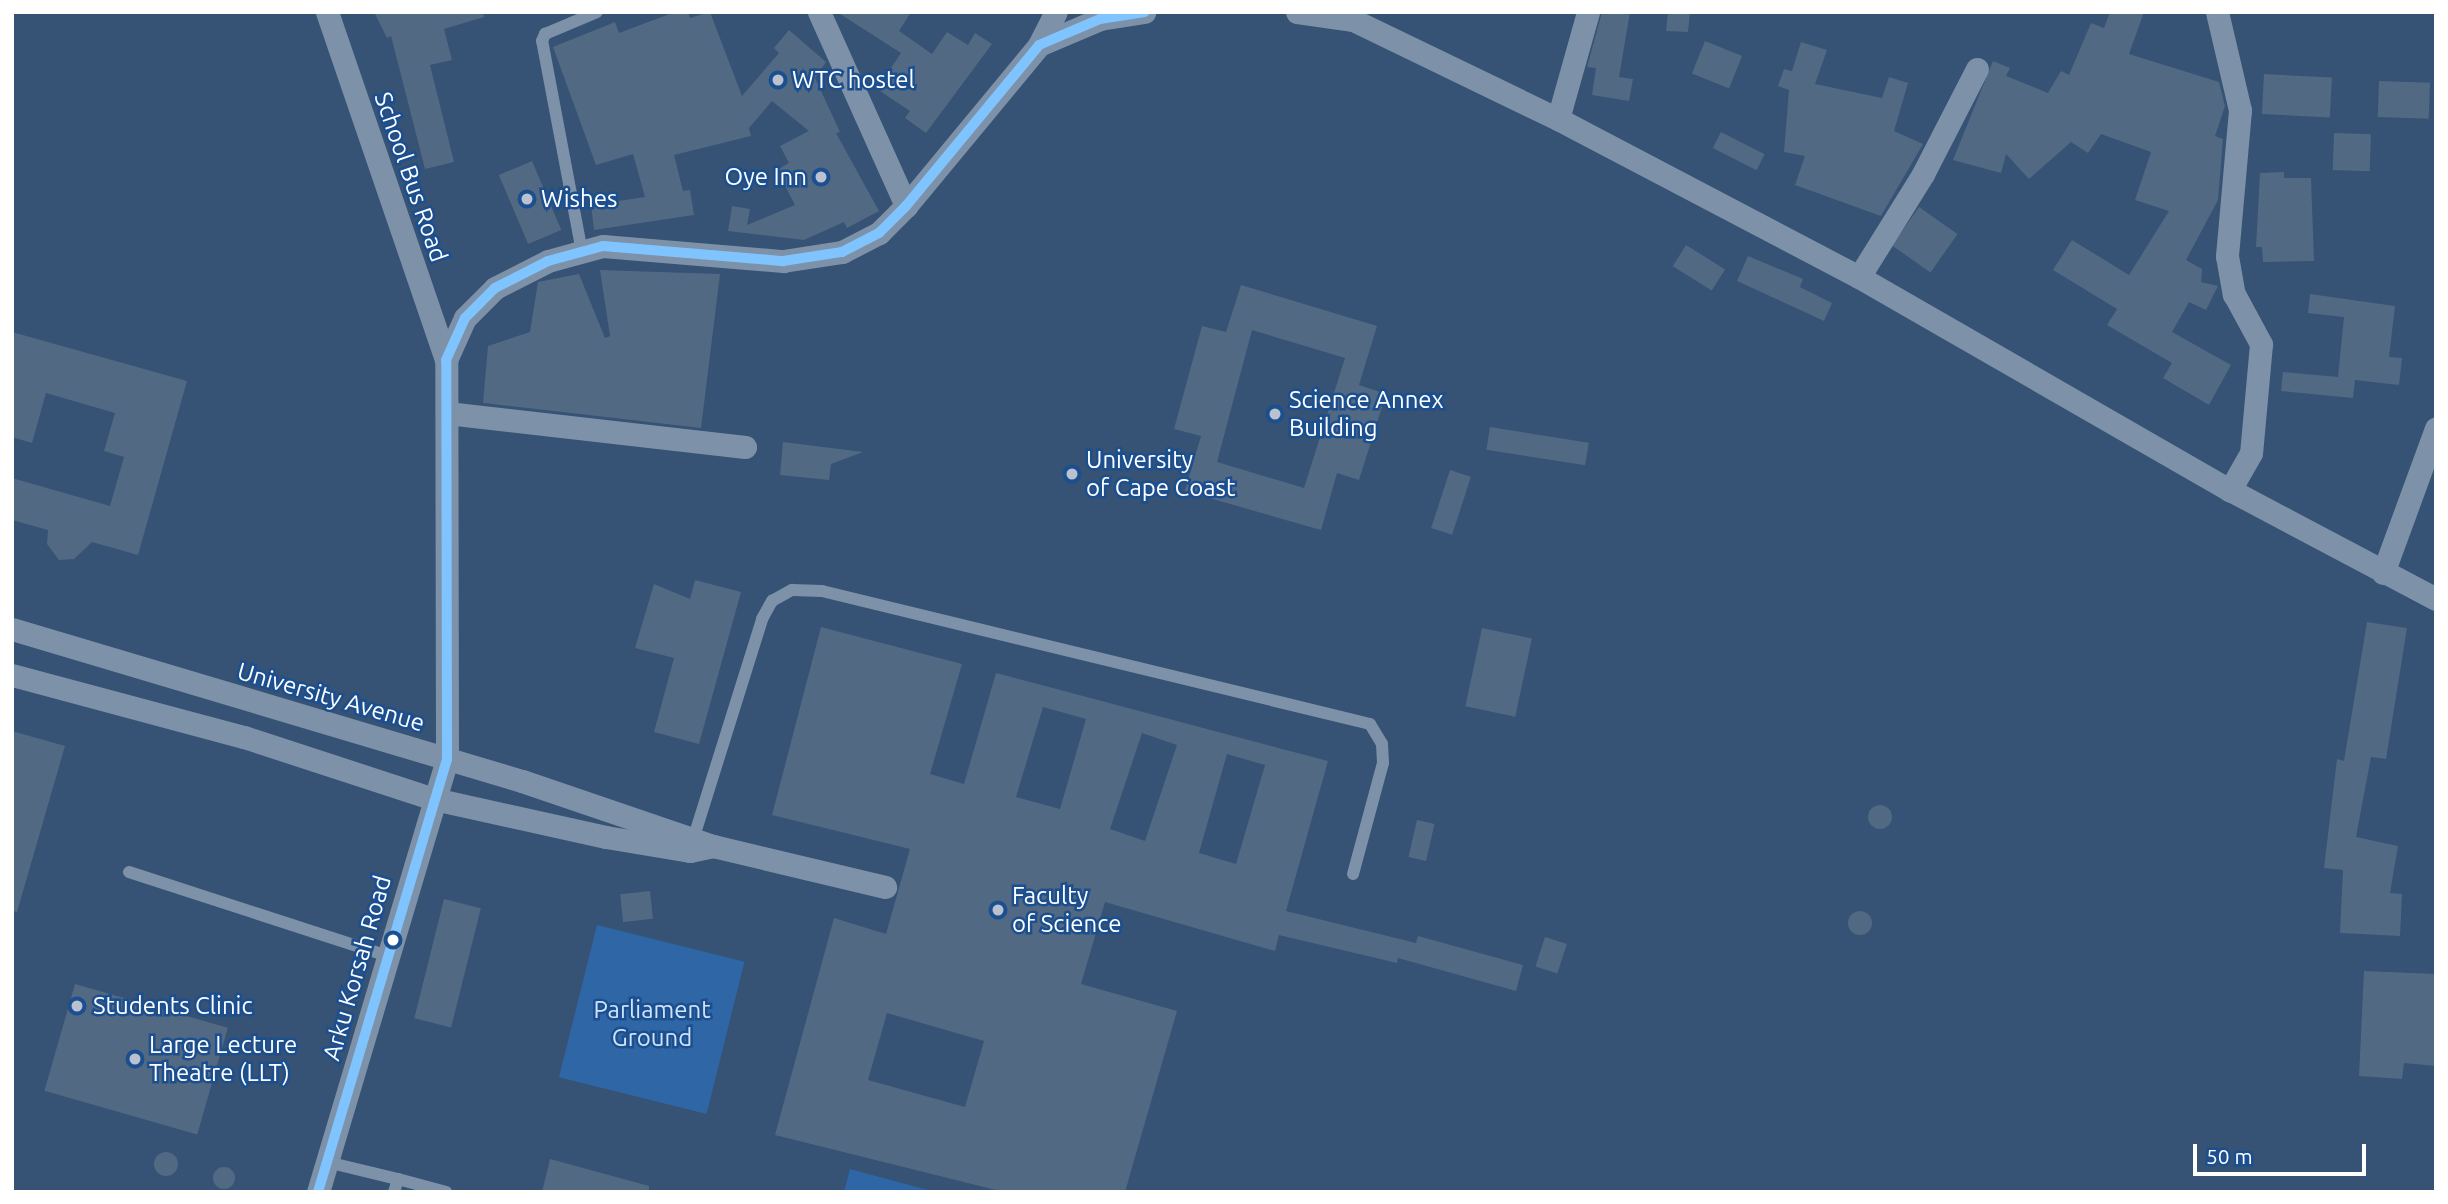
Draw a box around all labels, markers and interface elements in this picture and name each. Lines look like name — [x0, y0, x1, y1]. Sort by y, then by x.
place label: WTC hostel — [792, 66, 915, 94]
marker: WTC hostel — [770, 72, 786, 88]
street label: School Bus Road — [368, 88, 454, 266]
place label: Oye Inn — [725, 163, 807, 191]
marker: Oye Inn — [813, 169, 829, 185]
place label: Wishes — [541, 185, 617, 213]
marker: Wishes — [519, 191, 535, 207]
place label: Science Annex Building — [1289, 386, 1444, 442]
marker: Science Annex Building — [1267, 406, 1283, 422]
place label: University of Cape Coast — [1086, 446, 1235, 502]
marker: University of Cape Coast — [1064, 466, 1080, 482]
street label: University Avenue — [234, 656, 428, 738]
street label: Arku Korsah Road — [317, 872, 397, 1064]
place label: Faculty of Science — [1012, 882, 1122, 938]
marker: Faculty of Science — [990, 902, 1006, 918]
unlabelled marker — [386, 933, 400, 947]
place label: Students Clinic — [93, 992, 253, 1020]
marker: Students Clinic — [67, 996, 87, 1016]
park label: Parliament Ground — [593, 996, 711, 1052]
place label: Large Lecture Theatre (LLT) — [149, 1031, 297, 1087]
marker: Large Lecture Theatre (LLT) — [127, 1051, 143, 1067]
scale bar — [2196, 1130, 2369, 1174]
text: 50 m — [2206, 1144, 2253, 1168]

